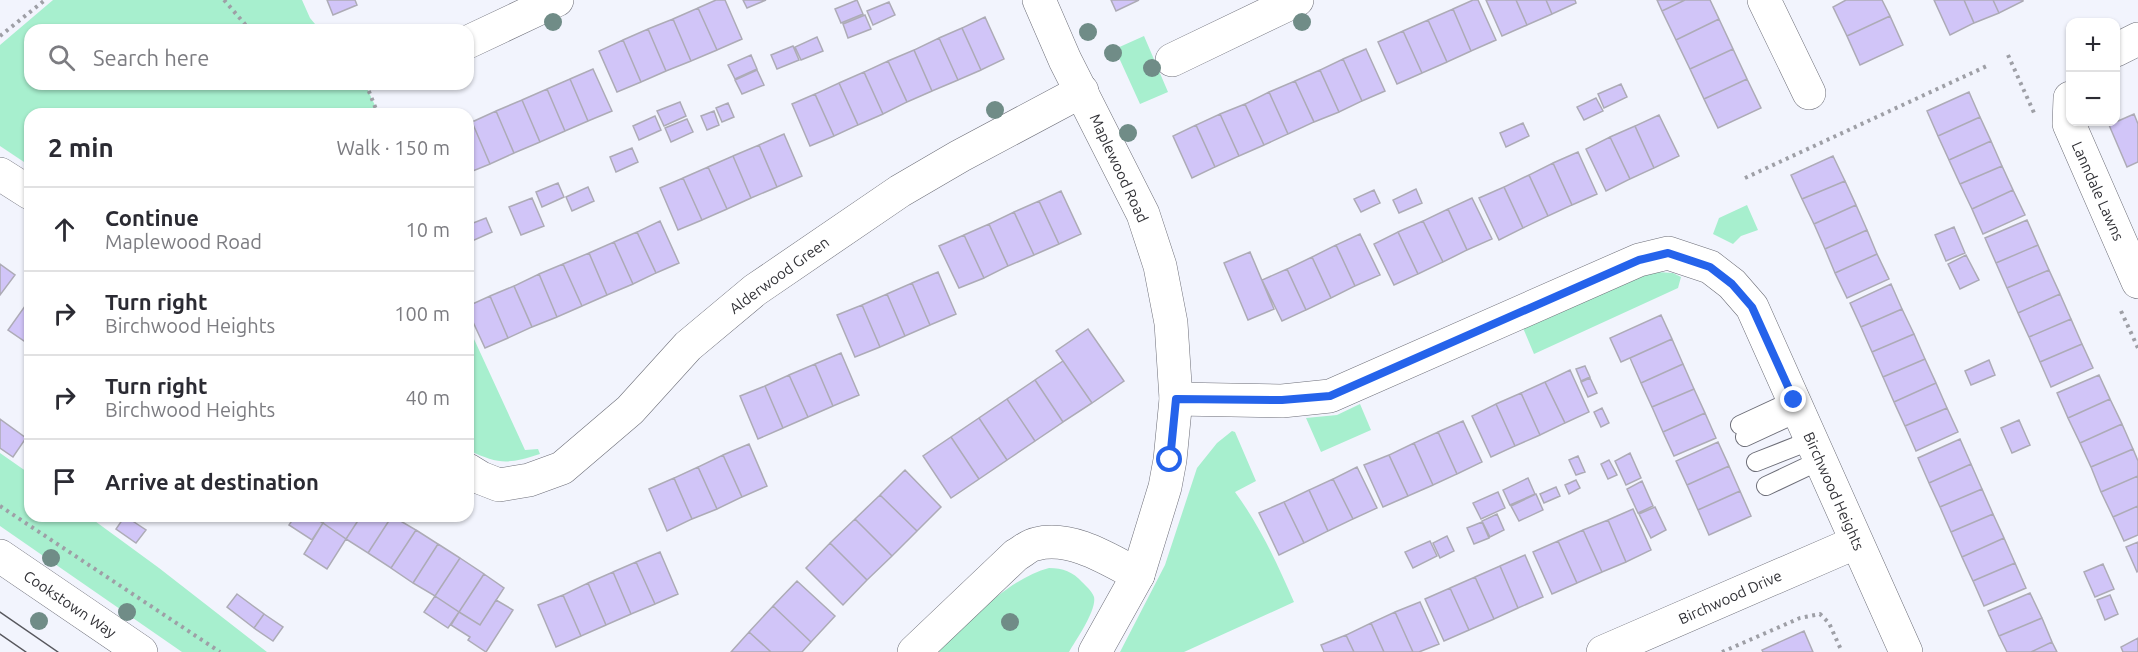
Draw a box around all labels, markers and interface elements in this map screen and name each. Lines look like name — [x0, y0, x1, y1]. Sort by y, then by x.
map controls — [2066, 18, 2120, 126]
button: + — [2066, 18, 2120, 72]
search box — [24, 24, 474, 90]
icon: search — [45, 41, 78, 74]
text: Search here — [93, 45, 209, 70]
button: − — [2066, 72, 2120, 126]
street label: Maplewood Road — [1086, 111, 1152, 225]
text: 2 min — [48, 133, 114, 162]
text: Walk · 150 m — [337, 136, 450, 159]
street label: Lanndale Lawns — [2069, 139, 2127, 243]
text: Continue — [105, 205, 199, 230]
icon: ahead — [48, 213, 81, 246]
text: 10 m — [406, 218, 450, 241]
text: Maplewood Road — [105, 230, 262, 253]
street label: Alderwood Green — [726, 233, 832, 317]
text: Turn right — [105, 289, 207, 314]
icon: right — [48, 297, 81, 330]
text: 100 m — [394, 302, 450, 325]
text: Birchwood Heights — [105, 314, 275, 337]
text: Turn right — [105, 373, 207, 398]
icon: right — [48, 381, 81, 414]
text: 40 m — [406, 386, 450, 409]
route end — [1780, 386, 1806, 412]
text: Birchwood Heights — [105, 398, 275, 421]
street label: Birchwood Heights — [1800, 429, 1868, 553]
route start — [1156, 446, 1182, 472]
icon: arrive — [48, 465, 81, 498]
text: Arrive at destination — [105, 469, 319, 494]
street label: Cookstown Way — [21, 567, 119, 641]
street label: Birchwood Drive — [1676, 567, 1784, 627]

